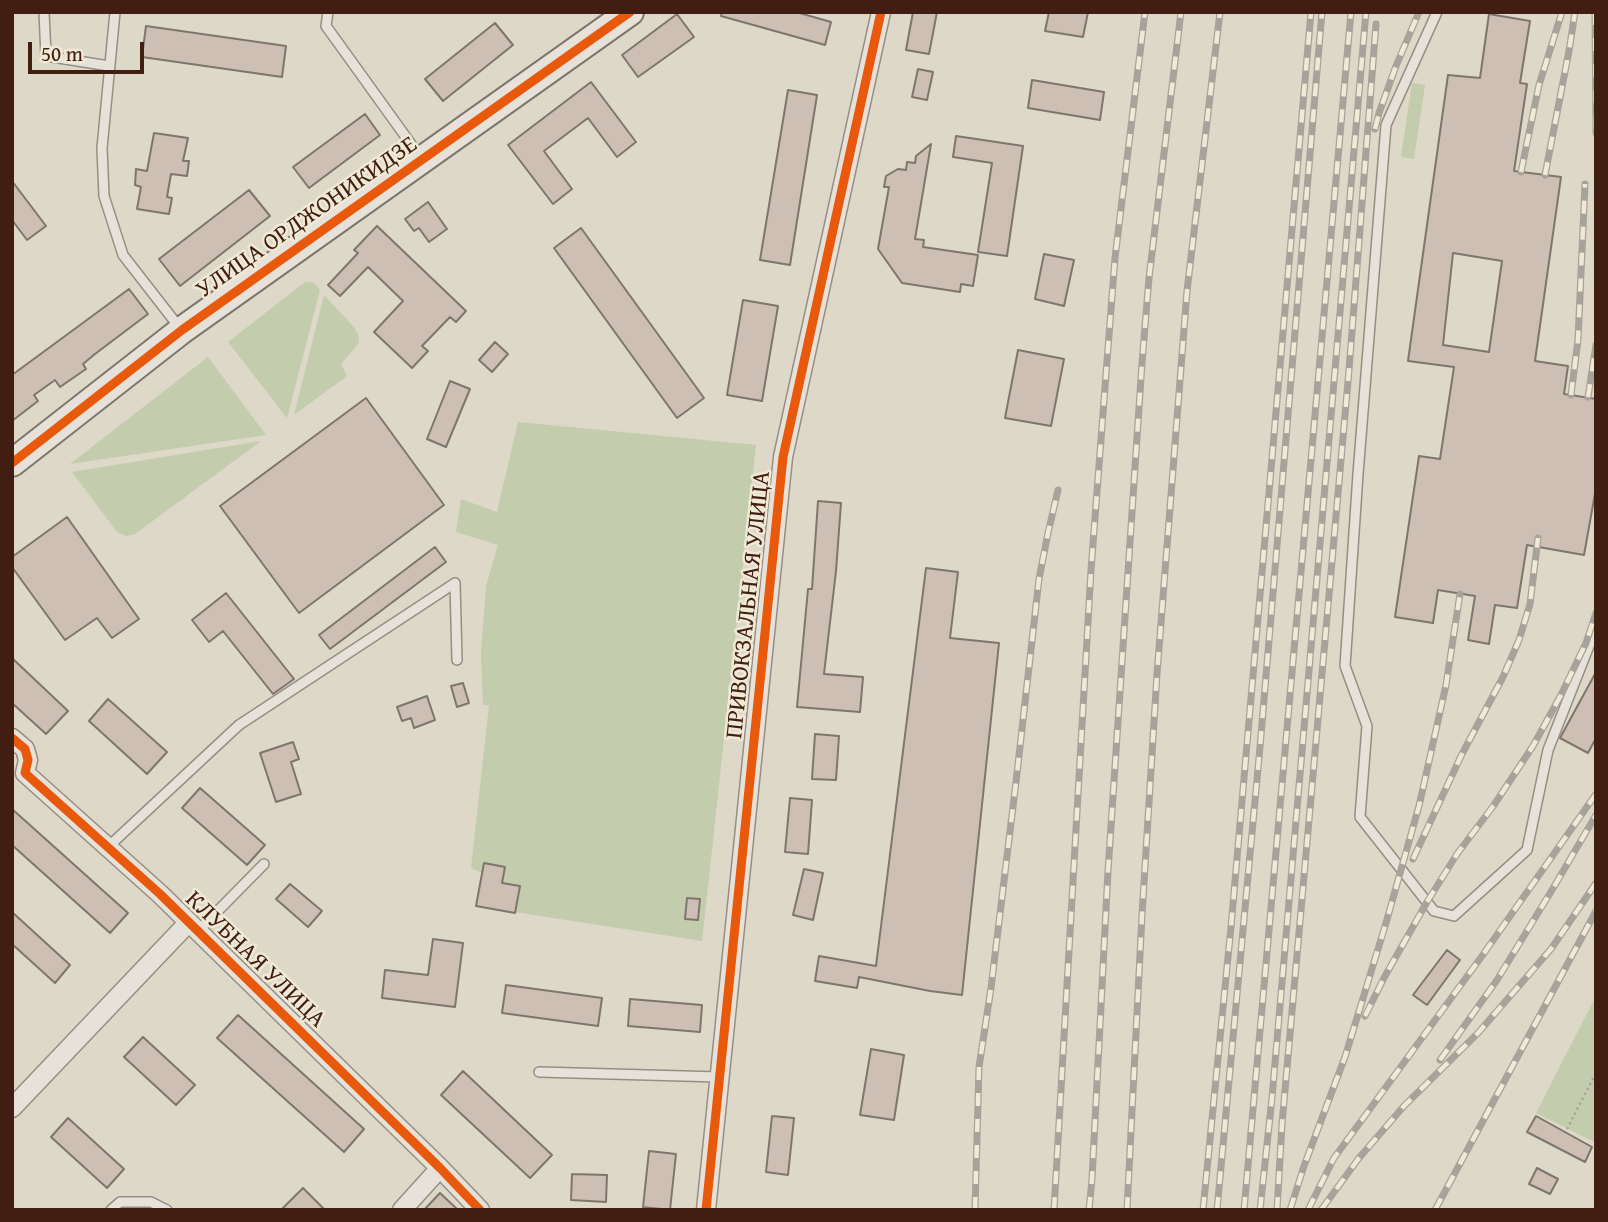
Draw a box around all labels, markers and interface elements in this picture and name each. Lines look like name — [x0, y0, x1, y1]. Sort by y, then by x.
scale bar — [32, 28, 147, 72]
text: 50 m — [41, 38, 83, 69]
street label: УЛИЦА ОРДЖОНИКИДЗЕ — [191, 131, 423, 305]
street label: ПРИВОКЗАЛЬНАЯ УЛИЦА — [721, 470, 777, 740]
street label: КЛУБНАЯ УЛИЦА — [179, 886, 331, 1034]

